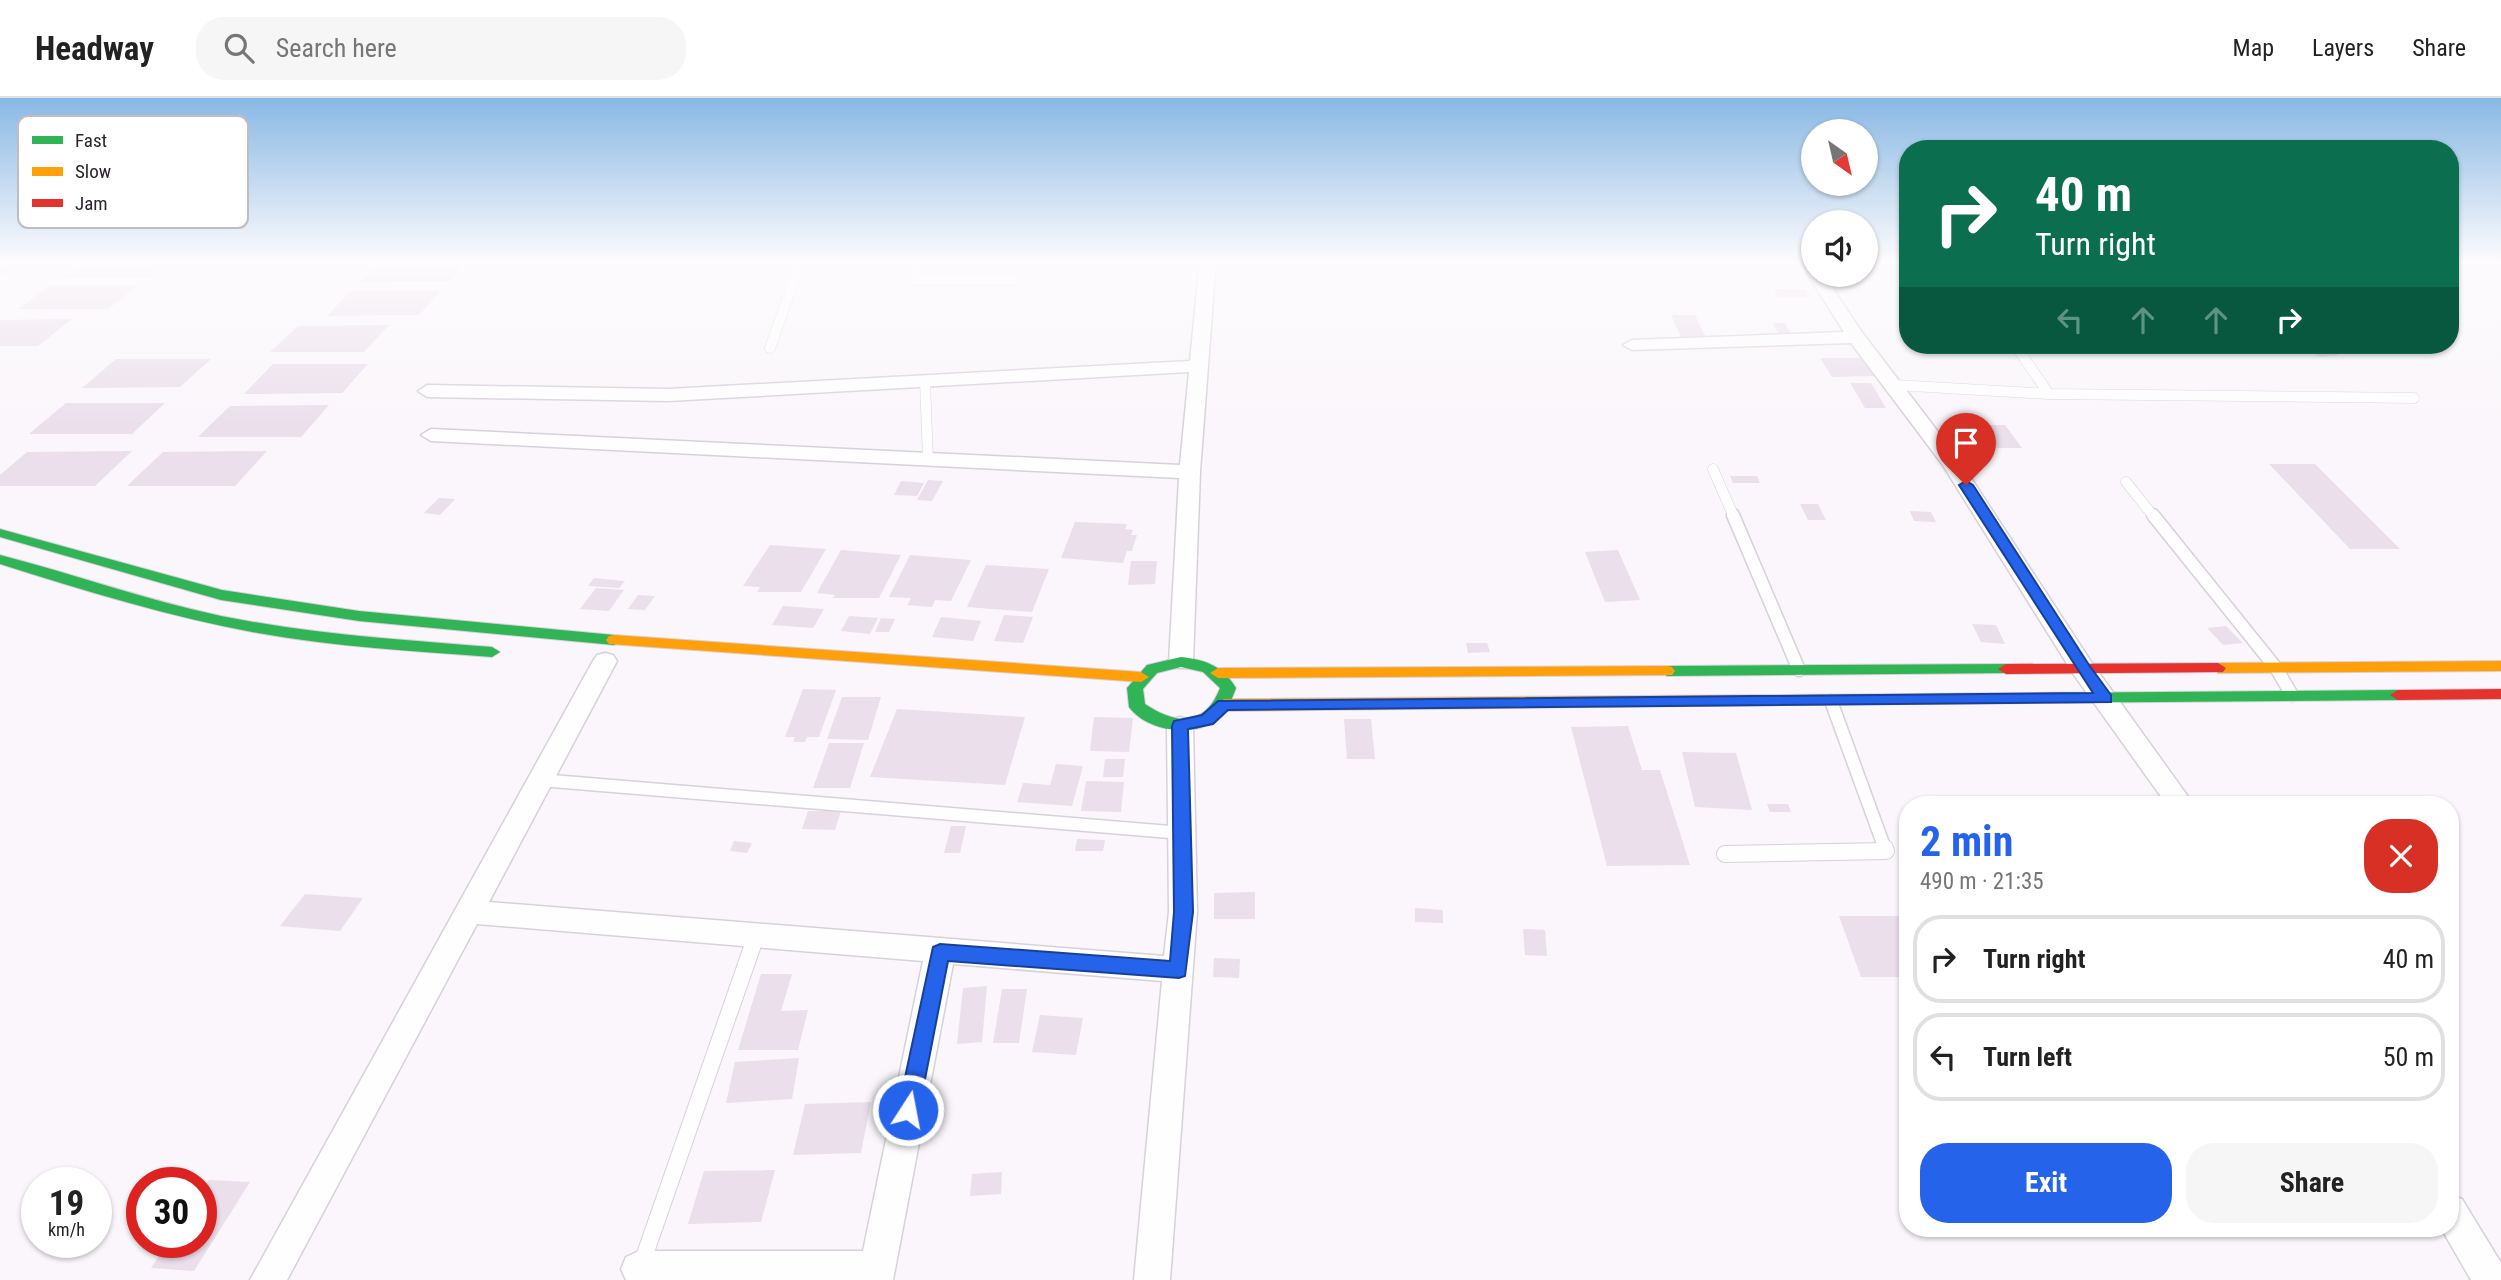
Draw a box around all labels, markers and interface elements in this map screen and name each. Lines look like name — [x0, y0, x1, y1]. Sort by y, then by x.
search box — [196, 17, 686, 80]
text: Headway — [35, 29, 154, 68]
icon: search — [220, 29, 258, 67]
text: Search here — [276, 33, 397, 63]
text: Map — [2233, 34, 2274, 62]
text: Layers — [2312, 34, 2374, 62]
text: Share — [2412, 34, 2466, 62]
legend — [18, 116, 248, 228]
north arrow — [1801, 119, 1878, 196]
map controls — [1801, 119, 1878, 287]
text: Fast — [75, 129, 107, 152]
text: Slow — [75, 160, 111, 183]
text: 40 m — [2035, 166, 2132, 223]
icon: right — [1920, 168, 2011, 259]
text: Jam — [75, 192, 108, 215]
button: sound — [1801, 210, 1878, 287]
text: Turn right — [2035, 225, 2156, 263]
icon: left — [2051, 301, 2089, 339]
icon: ahead — [2124, 301, 2162, 339]
icon: ahead — [2197, 301, 2235, 339]
icon: right — [2270, 301, 2308, 339]
pin — [1936, 413, 1996, 485]
icon: arrive — [1947, 424, 1985, 462]
text: 2 min — [1920, 817, 2013, 866]
button: close — [2364, 819, 2438, 893]
text: 490 m · 21:35 — [1920, 868, 2044, 895]
icon: right — [1924, 940, 1962, 978]
text: Turn right — [1983, 944, 2085, 974]
text: 40 m — [2383, 944, 2434, 974]
icon: left — [1924, 1038, 1962, 1076]
text: Turn left — [1983, 1042, 2072, 1072]
text: 50 m — [2383, 1042, 2434, 1072]
position arrow — [871, 1073, 945, 1147]
button: Exit — [1920, 1143, 2172, 1223]
button: Share — [2186, 1143, 2438, 1223]
speed limit sign: 30 — [126, 1167, 217, 1258]
text: 19 — [49, 1183, 84, 1224]
text: km/h — [48, 1219, 85, 1240]

